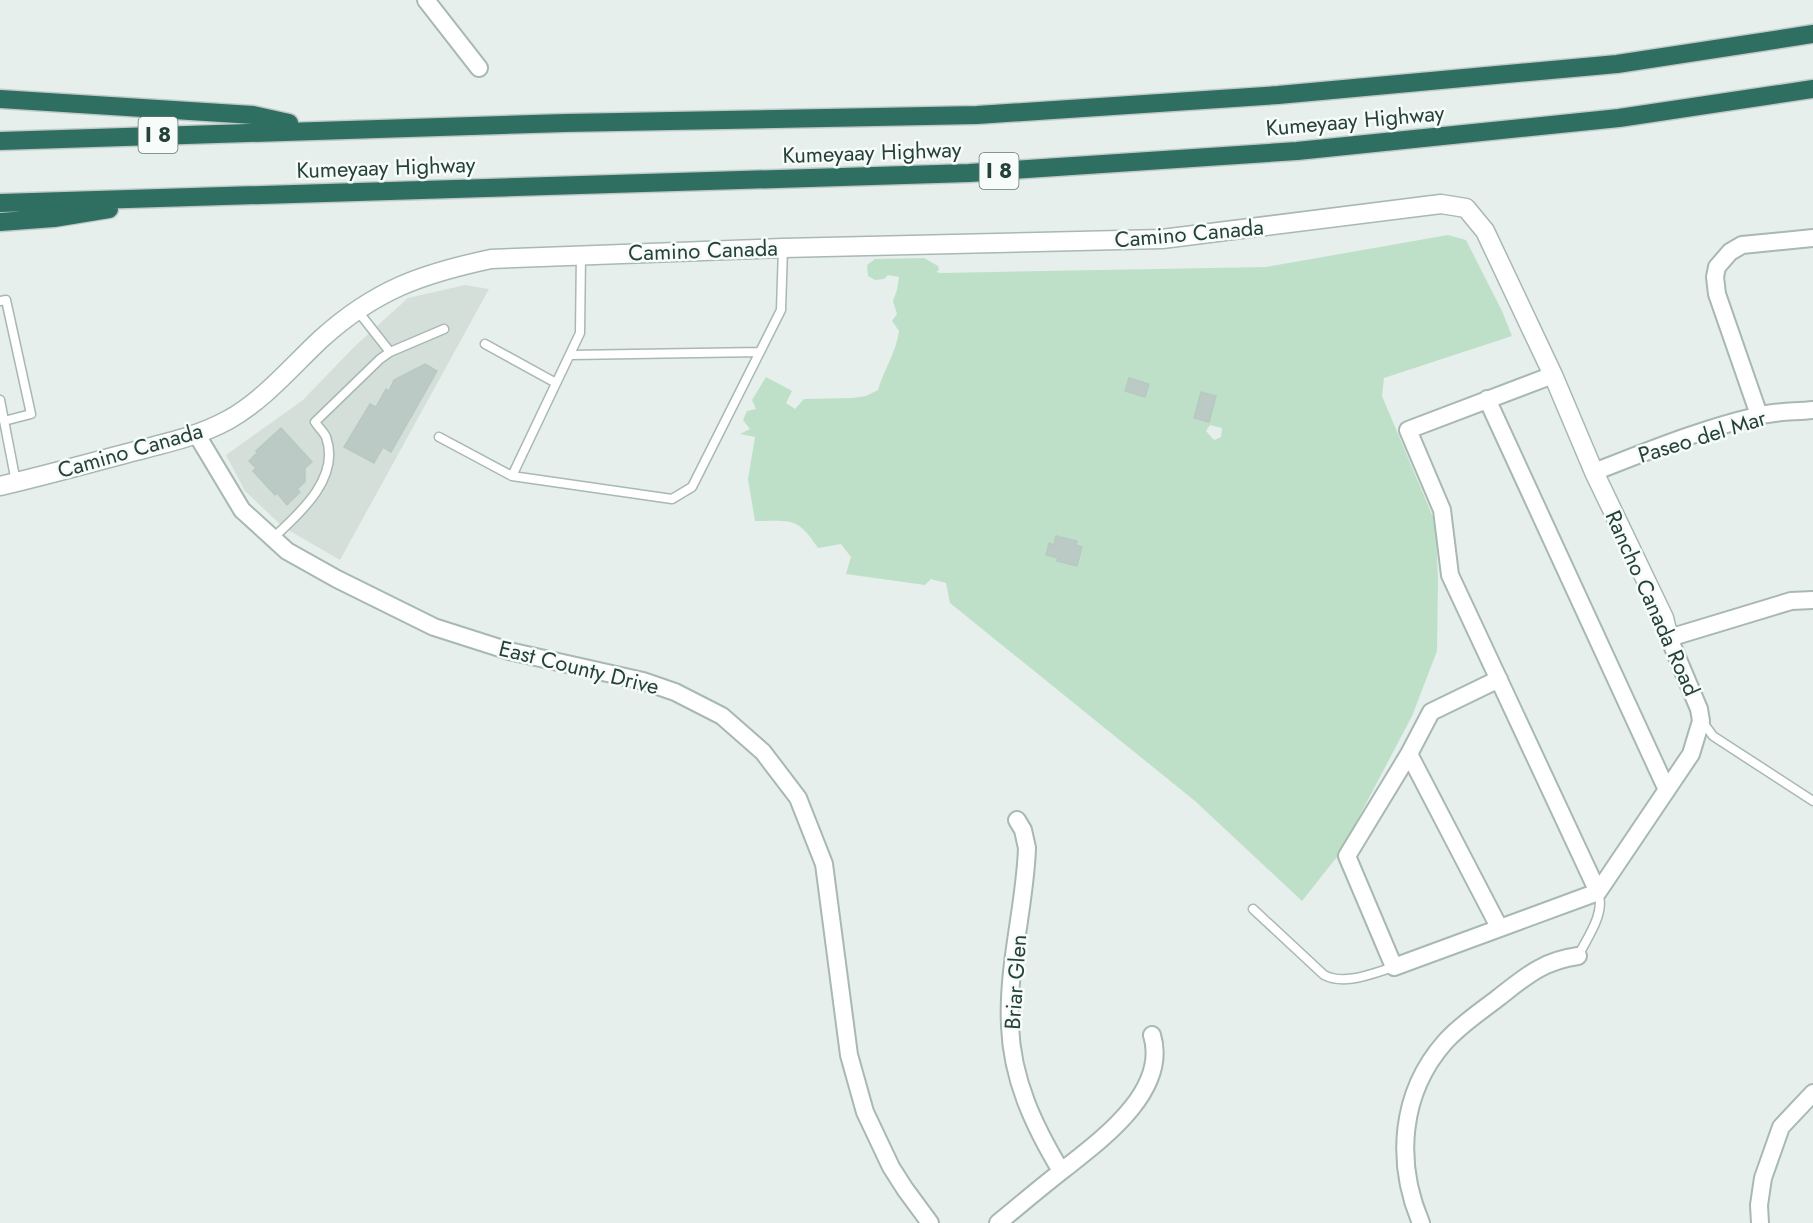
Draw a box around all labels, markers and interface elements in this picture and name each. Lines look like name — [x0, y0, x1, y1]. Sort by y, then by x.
street label: Kumeyaay Highway — [1264, 96, 1446, 144]
road number: I 8 — [138, 117, 178, 153]
street label: Kumeyaay Highway — [782, 133, 962, 171]
street label: Kumeyaay Highway — [296, 148, 476, 186]
road number: I 8 — [980, 153, 1018, 189]
street label: Camino Canada — [1113, 211, 1265, 255]
street label: Camino Canada — [628, 231, 778, 269]
street label: Paseo del Mar — [1634, 401, 1770, 471]
street label: Camino Canada — [54, 414, 206, 486]
street label: Rancho Canada Road — [1598, 505, 1708, 701]
street label: East County Drive — [496, 632, 662, 702]
street label: Briar Glen — [996, 933, 1034, 1031]

